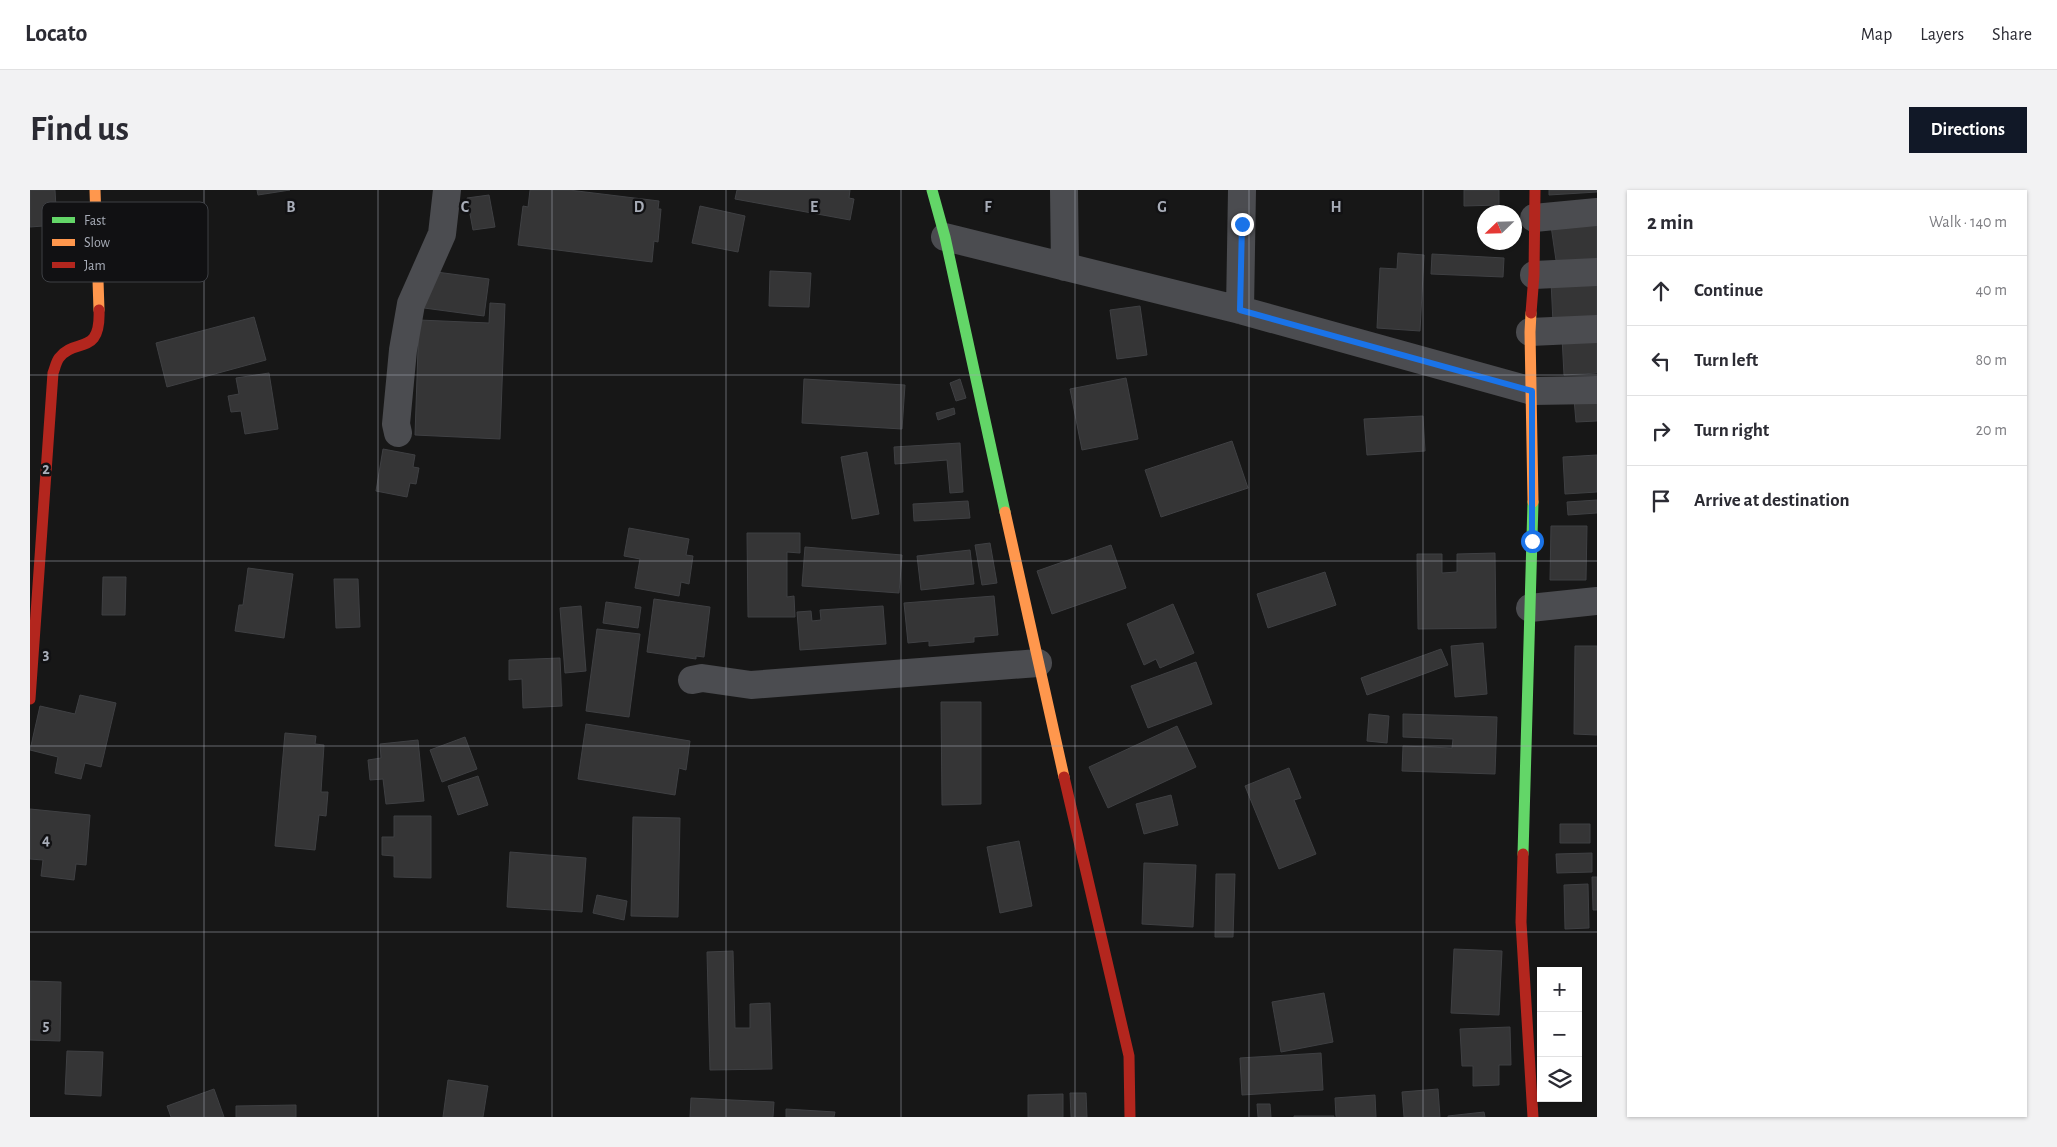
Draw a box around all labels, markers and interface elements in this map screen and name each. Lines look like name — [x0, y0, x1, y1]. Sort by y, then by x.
text: Locato — [25, 22, 87, 46]
text: Map — [1861, 26, 1892, 44]
text: Layers — [1920, 26, 1964, 44]
text: Share — [1992, 26, 2032, 44]
button: Directions — [1909, 107, 2027, 153]
text: Find us — [30, 112, 129, 147]
text: B — [286, 199, 296, 215]
text: C — [461, 199, 470, 215]
text: D — [634, 199, 645, 215]
text: E — [810, 199, 818, 215]
text: F — [984, 199, 992, 215]
text: G — [1157, 199, 1167, 215]
text: H — [1330, 199, 1342, 215]
legend — [42, 202, 208, 282]
north arrow — [1477, 205, 1522, 250]
text: 2 min — [1647, 212, 1694, 233]
route end — [1231, 213, 1254, 236]
text: Fast — [84, 214, 106, 228]
text: Walk · 140 m — [1929, 214, 2007, 230]
text: Slow — [84, 236, 111, 250]
text: Jam — [84, 259, 106, 273]
icon: ahead — [1647, 277, 1675, 305]
text: Continue — [1694, 281, 1763, 300]
text: 40 m — [1975, 282, 2007, 298]
icon: left — [1647, 347, 1675, 375]
text: Turn left — [1694, 351, 1758, 370]
text: 80 m — [1976, 352, 2007, 368]
icon: right — [1647, 417, 1675, 445]
text: Turn right — [1694, 421, 1769, 440]
text: 20 m — [1976, 422, 2007, 438]
text: 2 — [42, 461, 50, 477]
icon: arrive — [1647, 487, 1675, 515]
text: Arrive at destination — [1694, 491, 1850, 510]
route start — [1521, 530, 1544, 553]
text: 3 — [43, 646, 50, 662]
text: 4 — [42, 832, 50, 848]
map controls — [1537, 967, 1582, 1102]
button: + — [1537, 967, 1582, 1012]
button: − — [1537, 1012, 1582, 1057]
text: 5 — [43, 1017, 50, 1033]
button: layers — [1537, 1057, 1582, 1102]

